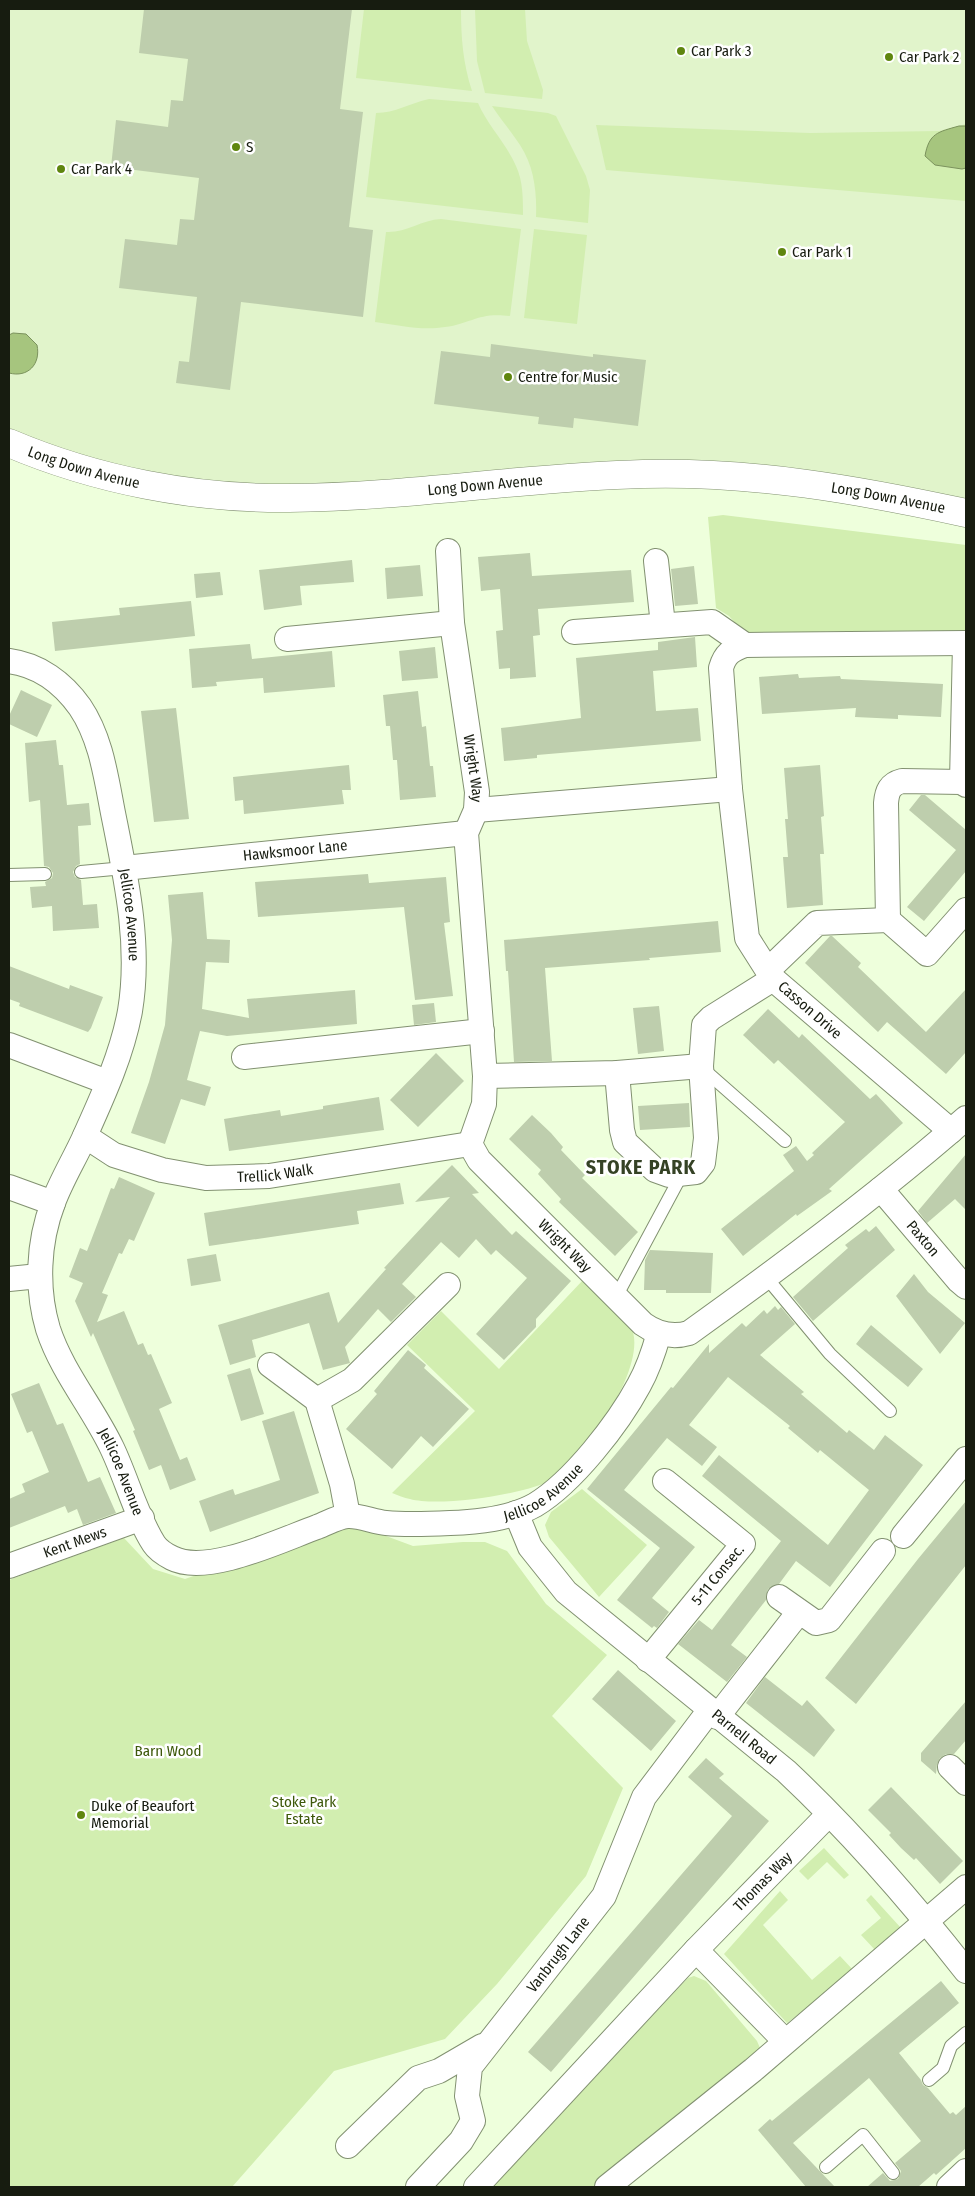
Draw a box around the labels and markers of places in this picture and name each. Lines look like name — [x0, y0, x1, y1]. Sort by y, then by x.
place label: Car Park 3 — [691, 42, 752, 60]
marker: Car Park 3 — [675, 45, 687, 57]
place label: Car Park 2 — [899, 48, 960, 66]
marker: Car Park 2 — [883, 51, 895, 63]
place label: S — [246, 138, 253, 156]
marker: S — [230, 141, 242, 153]
place label: Car Park 4 — [71, 160, 132, 178]
marker: Car Park 4 — [55, 163, 67, 175]
place label: Car Park 1 — [792, 243, 852, 261]
marker: Car Park 1 — [776, 246, 788, 258]
place label: Centre for Music — [518, 368, 618, 386]
marker: Centre for Music — [502, 371, 514, 383]
place label: Duke of Beaufort Memorial — [91, 1797, 195, 1832]
marker: Duke of Beaufort Memorial — [75, 1809, 87, 1821]

